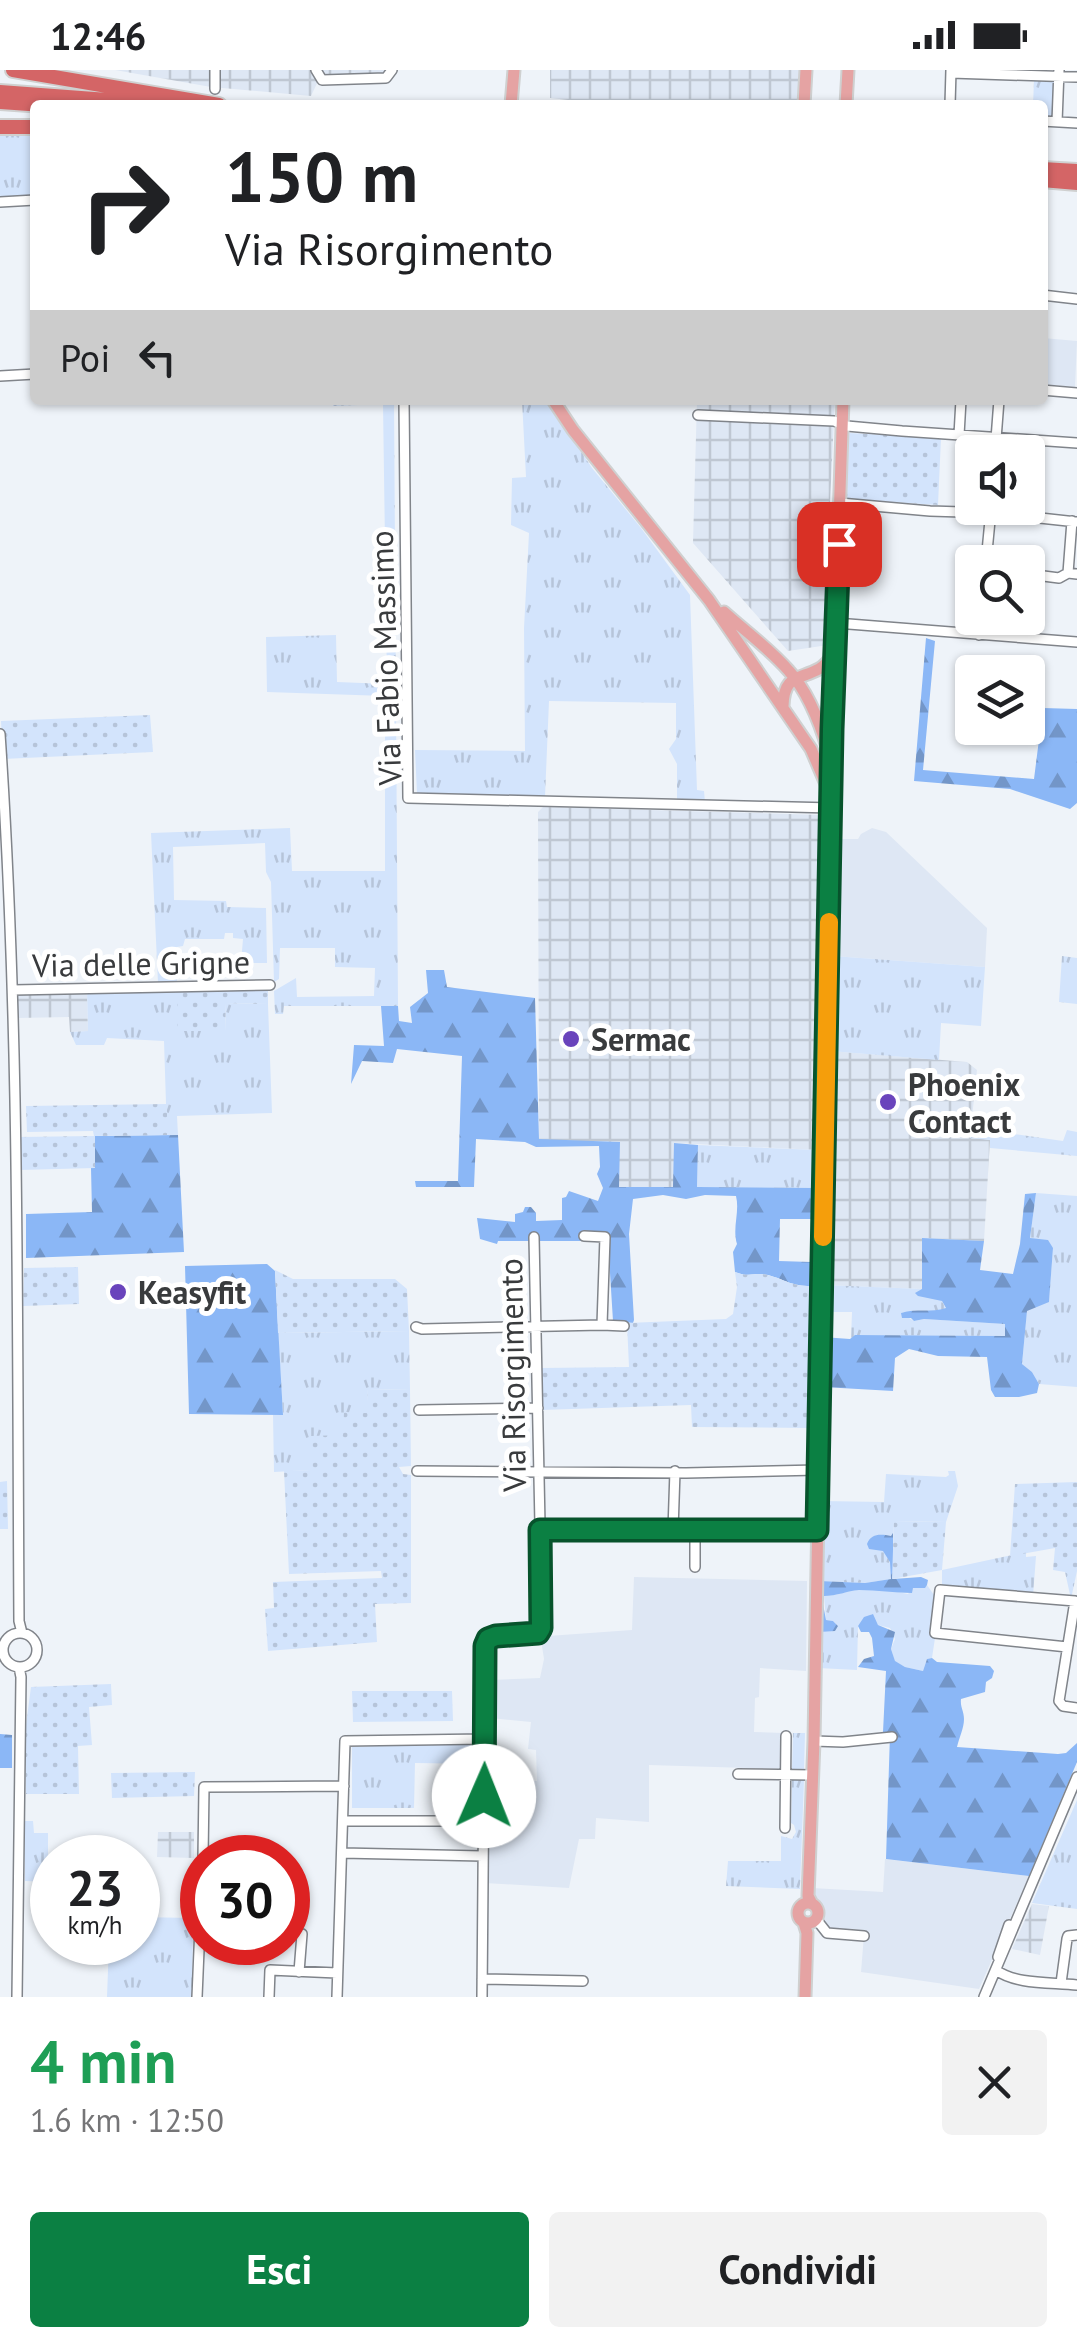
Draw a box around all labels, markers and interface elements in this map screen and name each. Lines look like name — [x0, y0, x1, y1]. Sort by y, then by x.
text: 12:46 — [50, 11, 146, 60]
text: 150 m — [225, 131, 418, 221]
icon: right — [60, 140, 190, 270]
text: Via Risorgimento — [225, 219, 553, 277]
icon: left — [130, 330, 185, 385]
text: Poi — [60, 333, 110, 382]
map controls — [955, 435, 1045, 745]
button: sound — [955, 435, 1045, 525]
pin — [797, 502, 882, 587]
icon: arrive — [812, 517, 867, 572]
street label: Via Fabio Massimo — [360, 530, 410, 787]
button: search — [955, 545, 1045, 635]
button: layers — [955, 655, 1045, 745]
street label: Via delle Grigne — [31, 940, 250, 986]
place label: Sermac — [591, 1018, 691, 1060]
marker: Sermac — [560, 1028, 582, 1050]
place label: Phoenix Contact — [908, 1063, 1020, 1142]
marker: Phoenix Contact — [877, 1091, 899, 1113]
street label: Via Risorgimento — [489, 1258, 535, 1493]
place label: Keasyfit — [138, 1271, 247, 1313]
marker: Keasyfit — [107, 1281, 129, 1303]
position arrow — [432, 1744, 536, 1848]
speed limit sign: 30 — [180, 1835, 310, 1965]
text: 23 — [67, 1855, 123, 1920]
text: km/h — [68, 1909, 122, 1941]
text: 4 min — [30, 2022, 176, 2100]
button: close — [942, 2030, 1047, 2135]
text: 1.6 km · 12:50 — [30, 2099, 224, 2141]
button: Esci — [30, 2212, 529, 2327]
button: Condividi — [549, 2212, 1047, 2327]

